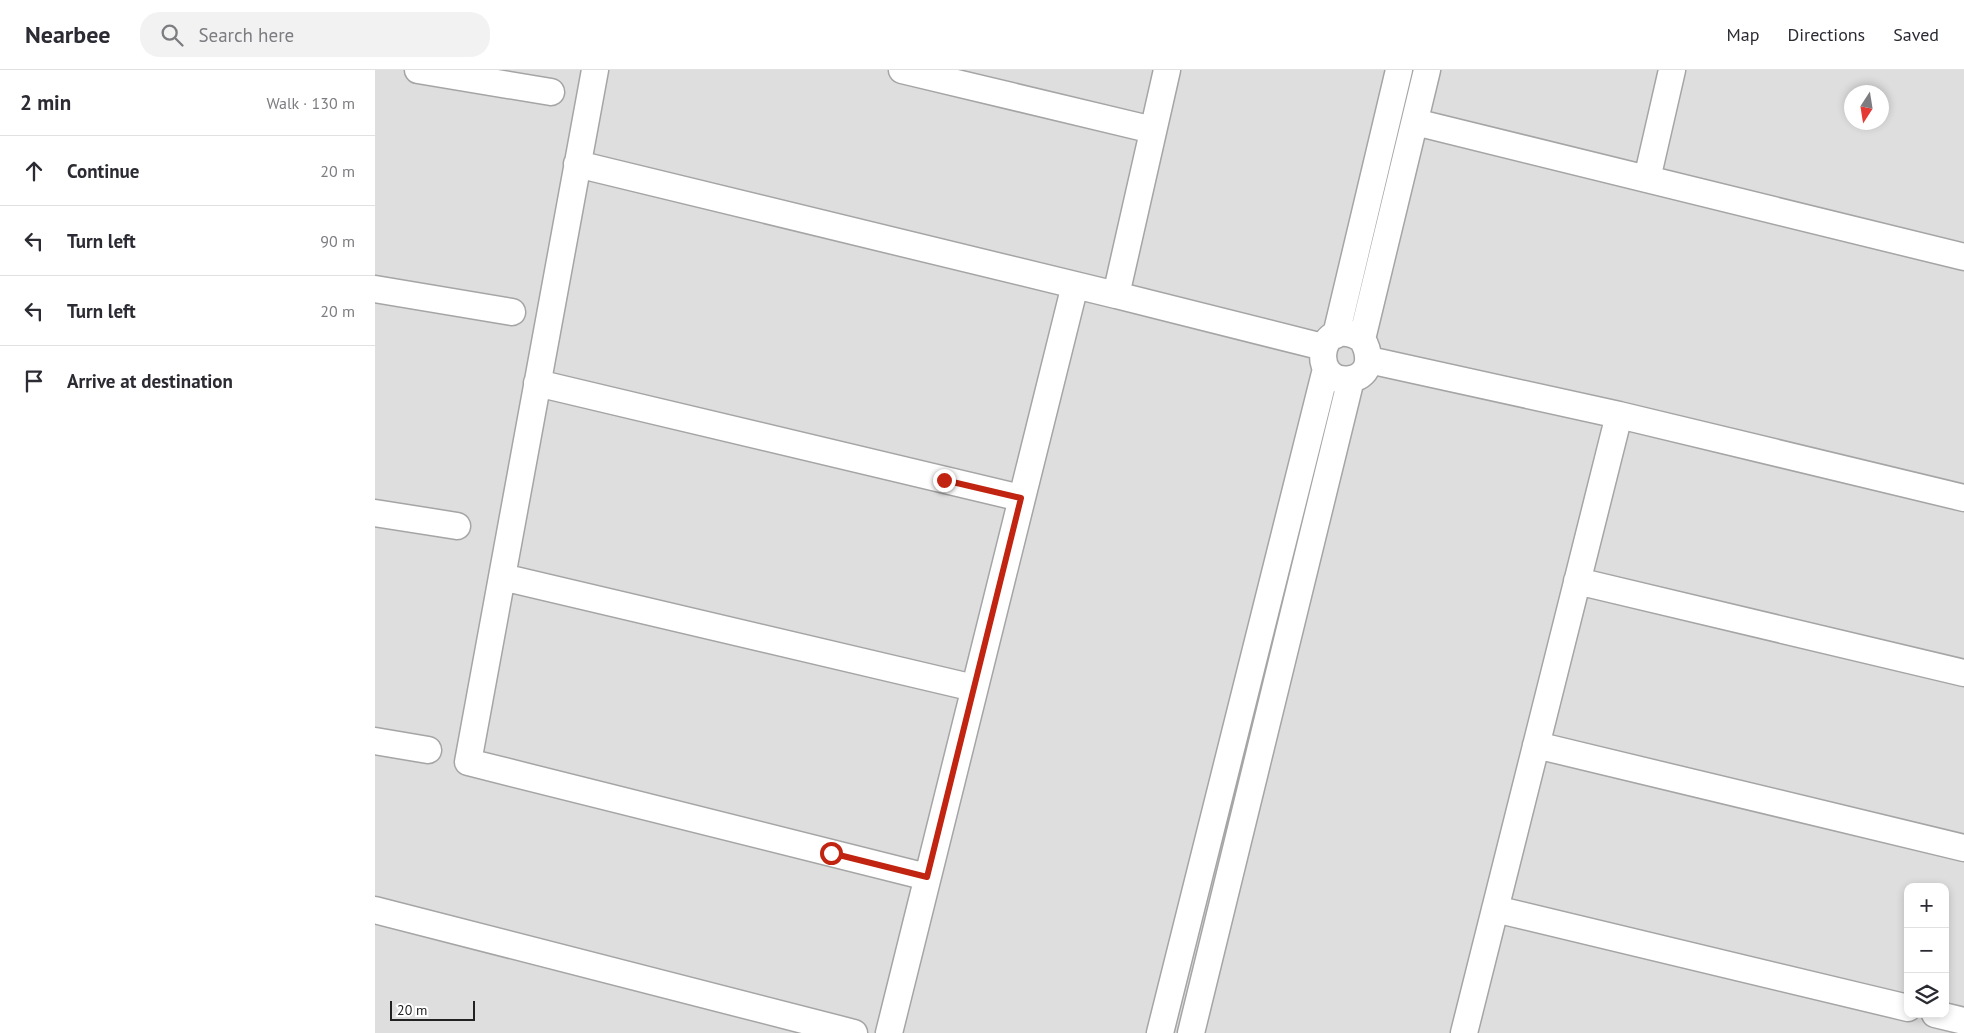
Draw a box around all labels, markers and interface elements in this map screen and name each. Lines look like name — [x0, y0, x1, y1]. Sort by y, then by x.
search box — [140, 12, 490, 57]
text: Nearbee — [25, 19, 110, 50]
icon: search — [158, 21, 186, 49]
text: Search here — [198, 23, 294, 47]
text: Map — [1727, 23, 1759, 46]
text: Directions — [1787, 23, 1865, 46]
text: Saved — [1893, 23, 1939, 46]
north arrow — [1844, 85, 1889, 130]
text: 2 min — [20, 89, 71, 116]
text: Walk · 130 m — [266, 93, 355, 113]
icon: ahead — [20, 157, 48, 185]
text: Continue — [67, 159, 139, 183]
text: 20 m — [320, 161, 355, 181]
icon: left — [20, 227, 48, 255]
text: Turn left — [67, 229, 136, 253]
text: 90 m — [320, 231, 355, 251]
icon: left — [20, 297, 48, 325]
text: Turn left — [67, 299, 136, 323]
text: 20 m — [320, 301, 355, 321]
icon: arrive — [20, 367, 48, 395]
text: Arrive at destination — [67, 369, 233, 393]
route end — [933, 469, 956, 492]
route start — [820, 842, 843, 865]
map controls — [1904, 883, 1949, 1018]
button: + — [1904, 883, 1949, 928]
button: − — [1904, 928, 1949, 973]
button: layers — [1904, 973, 1949, 1018]
scale bar — [390, 998, 475, 1021]
text: 20 m — [397, 1001, 427, 1019]

